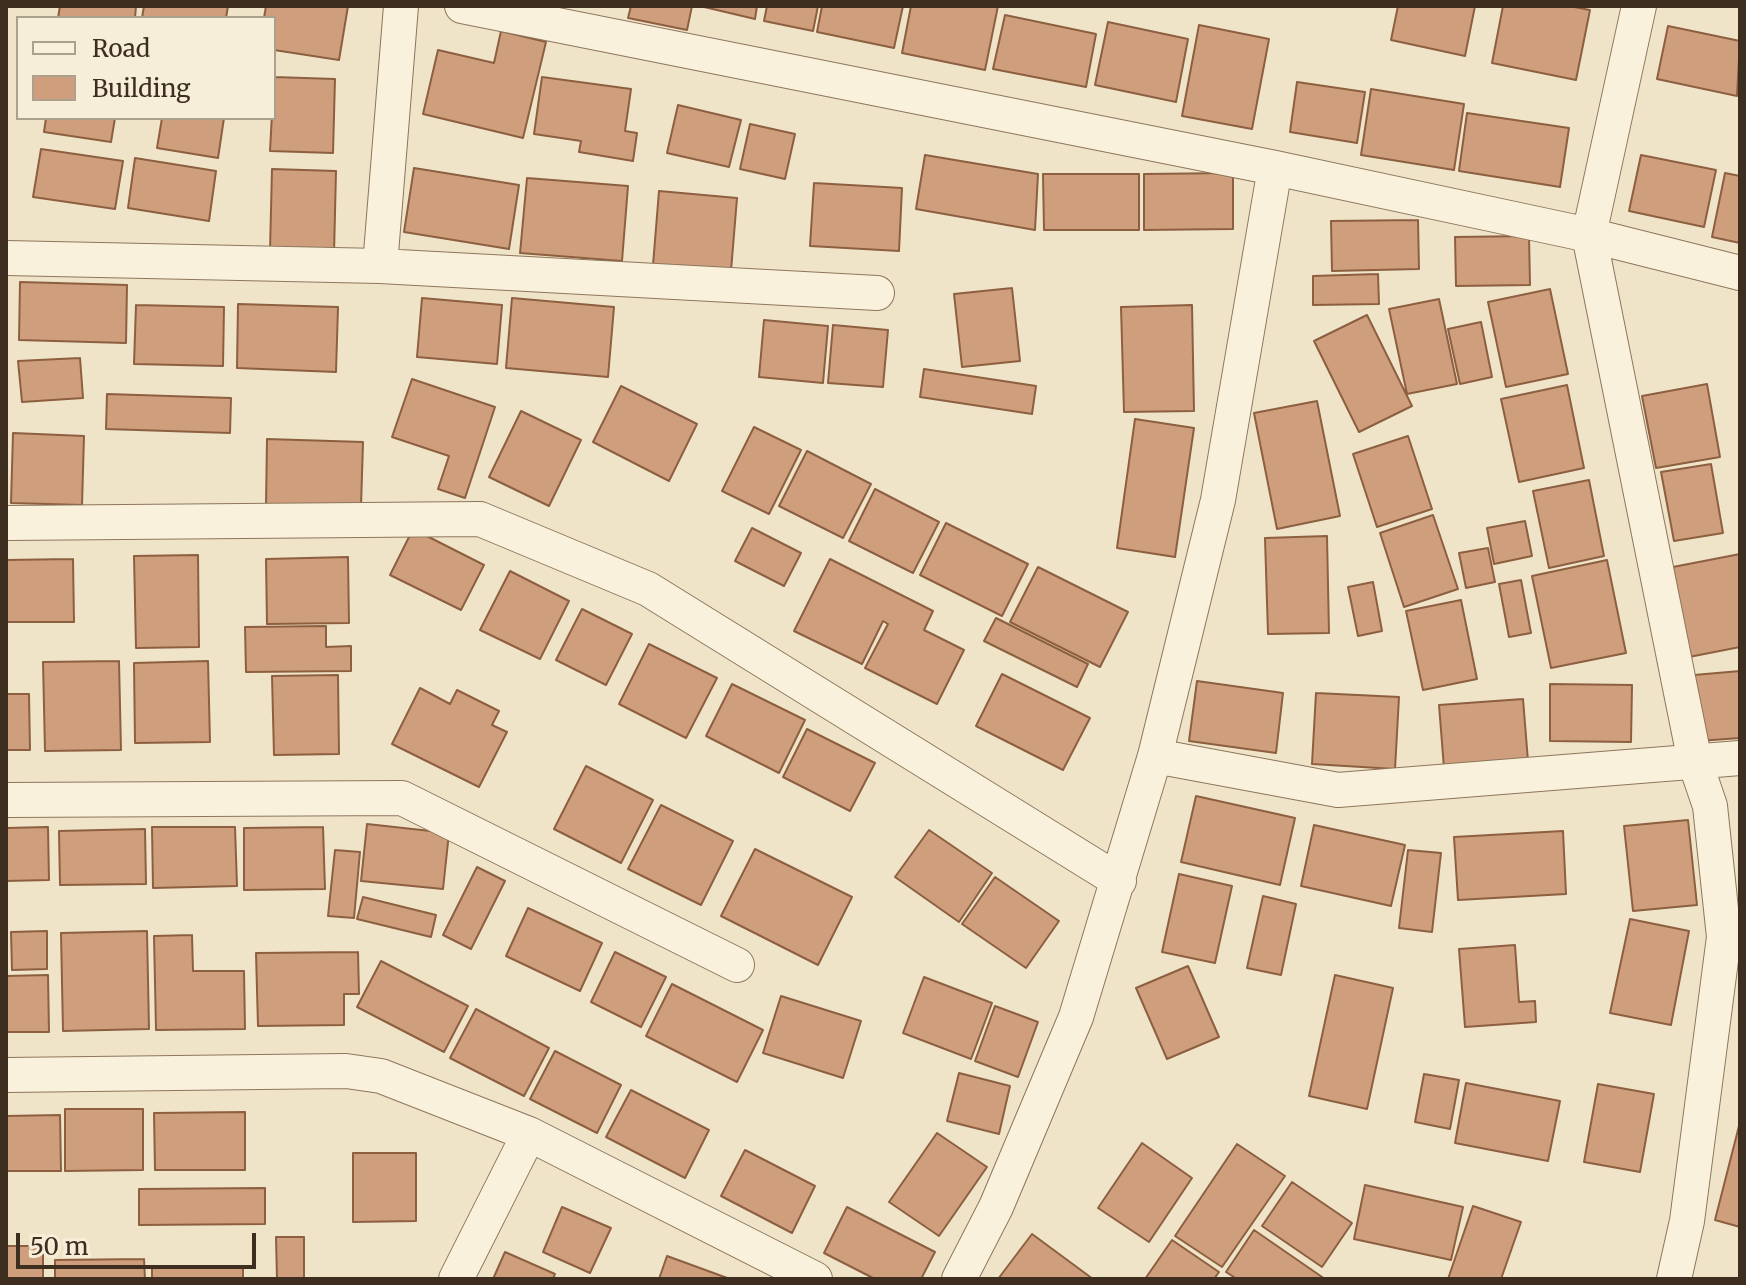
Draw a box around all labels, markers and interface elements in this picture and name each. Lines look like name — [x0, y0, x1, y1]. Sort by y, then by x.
legend — [16, 16, 276, 120]
text: Road — [92, 33, 150, 64]
text: Building — [92, 73, 191, 104]
scale bar — [20, 1217, 260, 1267]
text: 50 m — [30, 1231, 89, 1262]

